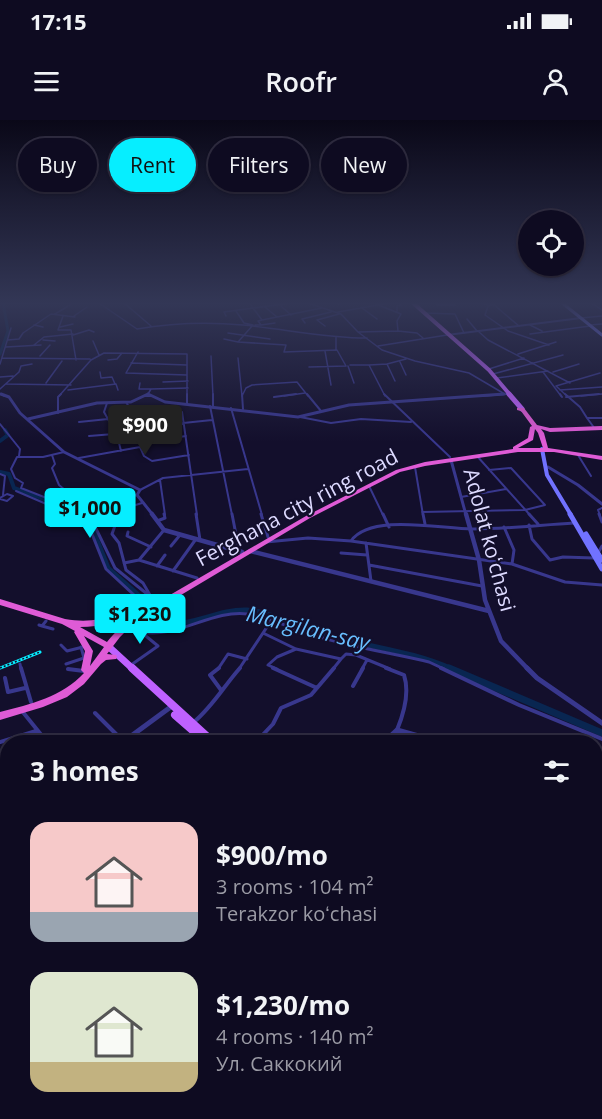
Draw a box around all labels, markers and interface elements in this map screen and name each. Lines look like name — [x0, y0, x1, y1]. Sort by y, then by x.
text: 17:15 — [30, 6, 87, 36]
text: Roofr — [265, 63, 337, 100]
icon: menu — [30, 65, 63, 98]
icon: person — [539, 65, 572, 98]
chip: Buy — [18, 138, 97, 192]
chip: Rent — [109, 138, 196, 192]
chip: Filters — [208, 138, 309, 192]
chip: New — [321, 138, 407, 192]
map controls — [518, 210, 584, 276]
button: locate — [518, 210, 584, 276]
pin: $900 — [109, 405, 181, 456]
text: $900 — [122, 411, 168, 438]
street label: Ferghana city ring road — [190, 442, 403, 572]
street label: Adolat koʻchasi — [457, 465, 523, 614]
pin: $1,000 — [41, 488, 139, 539]
text: $1,000 — [59, 494, 121, 521]
pin: $1,230 — [91, 594, 189, 645]
water label: Margilan-say — [243, 597, 375, 657]
text: $1,230 — [109, 600, 171, 627]
text: 3 homes — [30, 753, 139, 789]
icon: filters — [540, 755, 573, 788]
text: $900/mo — [216, 837, 328, 873]
icon: home — [78, 846, 150, 918]
text: 3 rooms · 104 m² — [216, 873, 374, 900]
text: Terakzor koʻchasi — [216, 900, 377, 927]
text: $1,230/mo — [216, 987, 350, 1023]
icon: home — [78, 996, 150, 1068]
text: 4 rooms · 140 m² — [216, 1023, 374, 1050]
text: Ул. Саккокий — [216, 1050, 342, 1077]

